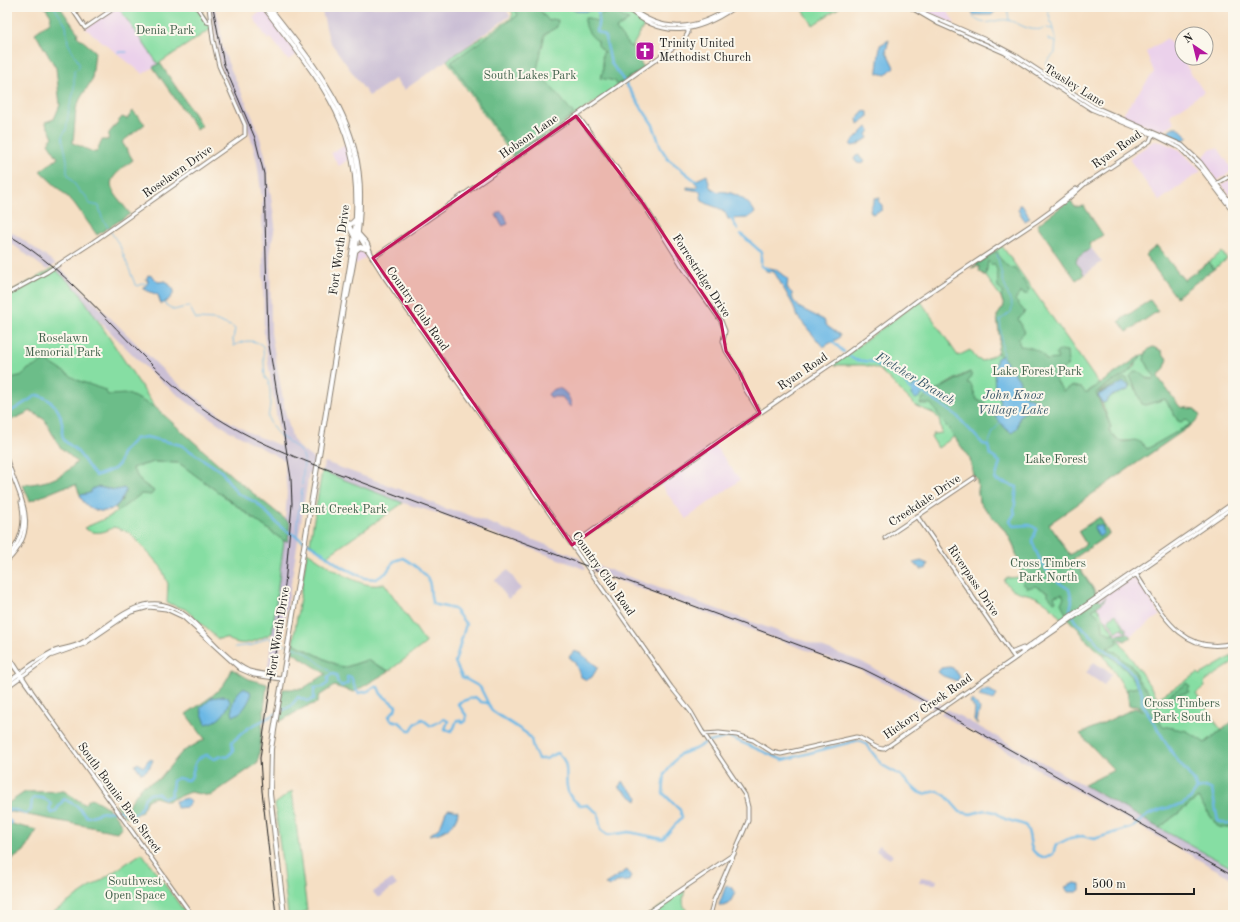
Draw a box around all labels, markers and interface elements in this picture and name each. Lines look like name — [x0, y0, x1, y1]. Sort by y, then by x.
park label: Denia Park — [136, 25, 194, 37]
north arrow — [1174, 26, 1214, 66]
text: N — [1183, 32, 1196, 46]
place label: Trinity United Methodist Church — [659, 38, 752, 64]
church icon: Trinity United Methodist Church — [634, 40, 656, 62]
street label: Teasley Lane — [1042, 63, 1107, 110]
park label: South Lakes Park — [484, 70, 576, 82]
street label: Hobson Lane — [497, 112, 561, 162]
street label: Ryan Road — [1090, 129, 1144, 171]
street label: Roselawn Drive — [141, 143, 215, 200]
street label: Fort Worth Drive — [328, 204, 352, 296]
street label: Forrestridge Drive — [670, 232, 733, 320]
street label: Country Club Road — [384, 265, 450, 353]
park label: Roselawn Memorial Park — [25, 333, 101, 359]
water label: Fletcher Branch — [872, 350, 957, 408]
street label: Ryan Road — [776, 351, 830, 393]
park label: Lake Forest Park — [992, 366, 1082, 378]
water label: John Knox Village Lake — [978, 389, 1048, 417]
park label: Lake Forest — [1025, 454, 1087, 466]
street label: Creekdale Drive — [887, 472, 963, 529]
park label: Bent Creek Park — [301, 504, 387, 516]
street label: Country Club Road — [570, 530, 636, 618]
street label: Riverpass Drive — [945, 543, 1001, 619]
park label: Cross Timbers Park North — [1010, 558, 1086, 584]
street label: Fort Worth Drive — [266, 586, 292, 678]
street label: Hickory Creek Road — [882, 672, 974, 742]
park label: Cross Timbers Park South — [1144, 698, 1220, 724]
street label: South Bonnie Brae Street — [75, 741, 163, 855]
scale bar — [1086, 870, 1194, 896]
park label: Southwest Open Space — [105, 876, 166, 902]
text: 500 m — [1092, 878, 1126, 891]

